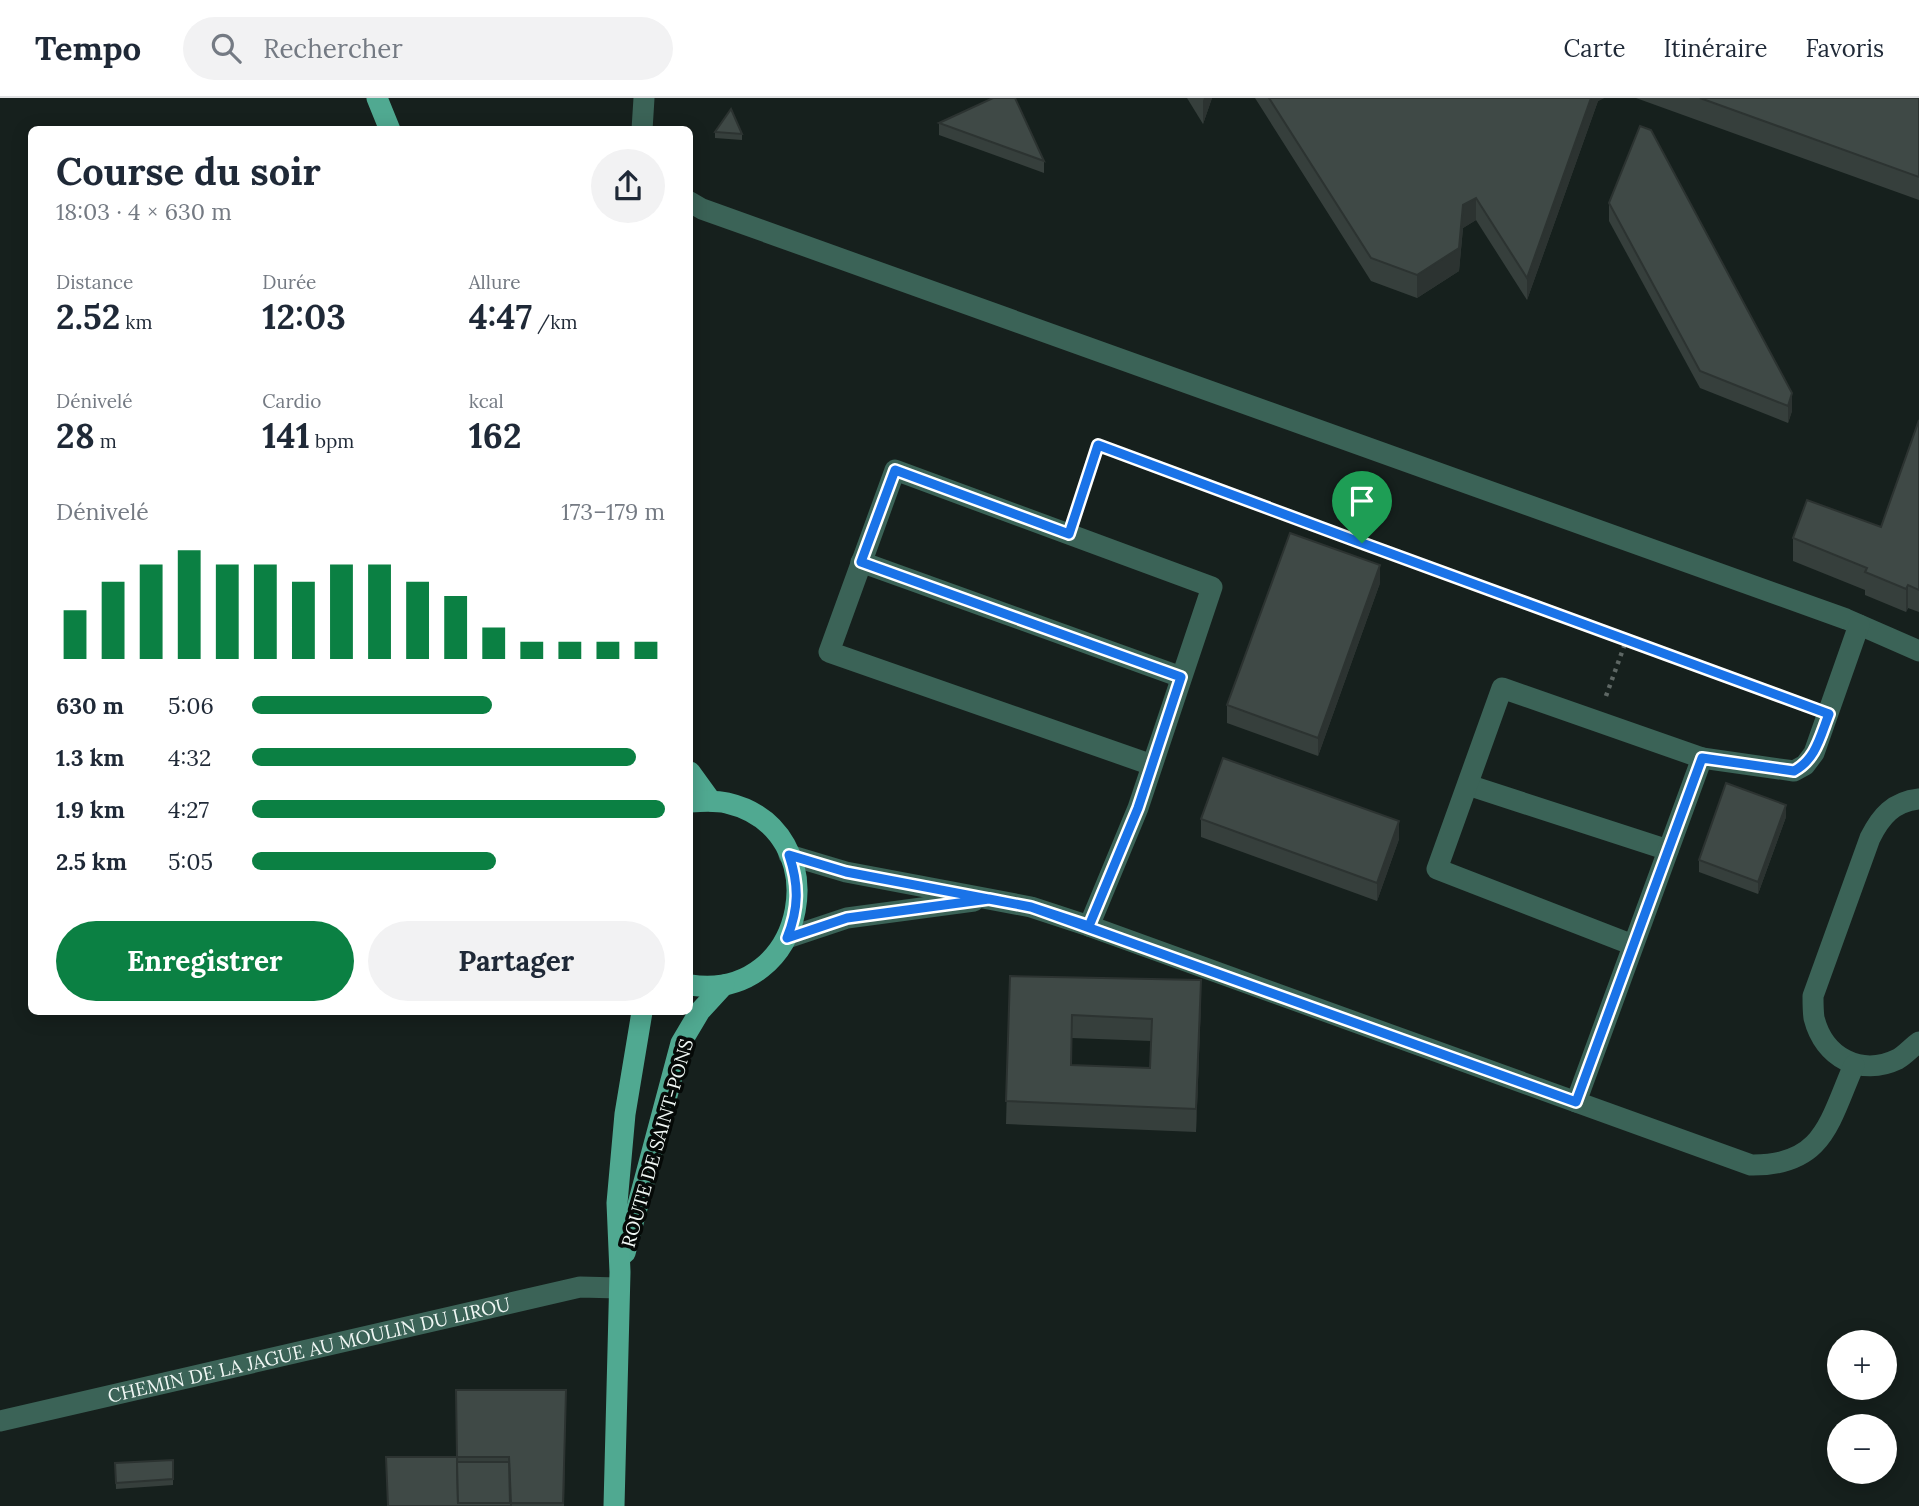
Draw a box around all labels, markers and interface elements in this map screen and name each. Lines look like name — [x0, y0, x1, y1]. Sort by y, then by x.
search box — [183, 17, 673, 80]
text: Tempo — [35, 27, 141, 69]
icon: search — [207, 29, 245, 67]
text: Rechercher — [263, 32, 403, 65]
text: Carte — [1564, 33, 1626, 64]
text: Itinéraire — [1664, 33, 1767, 64]
text: Favoris — [1805, 33, 1884, 64]
text: Course du soir — [56, 147, 321, 195]
button: share — [591, 149, 665, 223]
text: 18:03 · 4 × 630 m — [56, 197, 232, 226]
text: Distance — [56, 270, 133, 294]
text: Durée — [262, 270, 316, 294]
text: Allure — [469, 270, 521, 294]
text: 2.52 — [56, 294, 120, 339]
text: 12:03 — [262, 294, 346, 339]
text: 4:47 — [469, 294, 532, 339]
text: km — [120, 310, 153, 334]
text: /km — [532, 310, 577, 334]
text: Dénivelé — [56, 389, 133, 413]
text: Cardio — [262, 389, 321, 413]
text: kcal — [469, 389, 504, 413]
text: 28 — [56, 413, 95, 458]
text: 141 — [262, 413, 310, 458]
text: 162 — [469, 413, 522, 458]
text: m — [95, 429, 117, 453]
text: bpm — [310, 429, 354, 453]
pin — [1332, 471, 1392, 543]
icon: arrive — [1343, 482, 1381, 520]
text: Dénivelé — [56, 497, 149, 526]
text: 173–179 m — [561, 497, 665, 526]
text: 630 m — [56, 691, 124, 720]
text: 5:06 — [168, 691, 214, 720]
text: 1.3 km — [56, 743, 124, 772]
text: 4:32 — [168, 743, 211, 772]
text: 1.9 km — [56, 795, 125, 824]
text: 4:27 — [168, 795, 209, 824]
text: 2.5 km — [56, 847, 127, 876]
text: 5:05 — [168, 847, 213, 876]
button: Enregistrer — [56, 921, 354, 1001]
button: Partager — [368, 921, 665, 1001]
street label: ROUTE DE SAINT-PONS — [616, 1036, 698, 1250]
street label: CHEMIN DE LA JAGUE AU MOULIN DU LIROU — [105, 1292, 513, 1408]
map controls — [1827, 1330, 1897, 1484]
button: + — [1827, 1330, 1897, 1400]
button: − — [1827, 1414, 1897, 1484]

